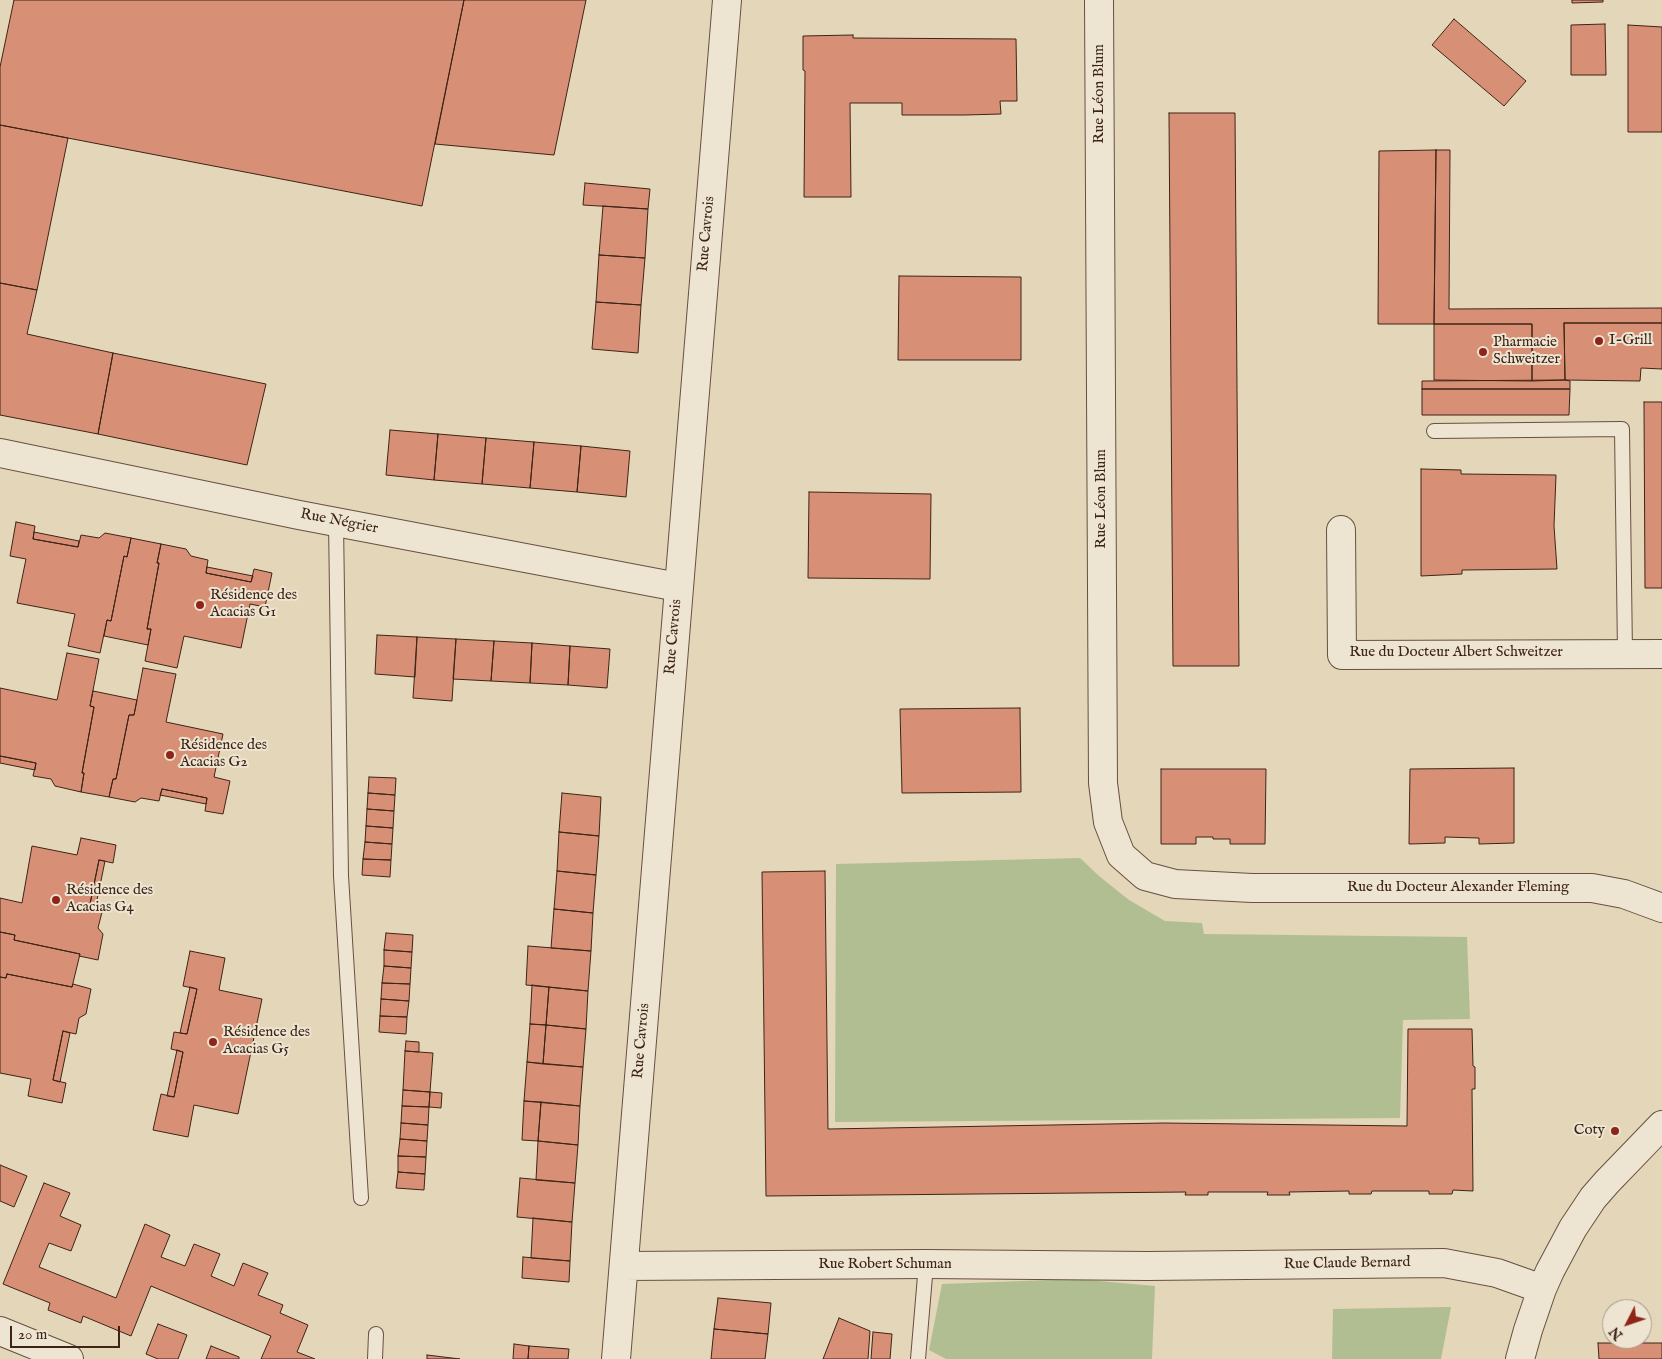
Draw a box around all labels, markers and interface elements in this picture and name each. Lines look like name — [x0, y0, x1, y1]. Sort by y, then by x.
street label: Rue Léon Blum — [1091, 44, 1109, 144]
street label: Rue Cavrois — [695, 195, 719, 273]
place label: I-Grill — [1609, 332, 1652, 350]
place label: Pharmacie Schweitzer — [1493, 334, 1560, 369]
marker: I-Grill — [1593, 335, 1605, 347]
marker: Pharmacie Schweitzer — [1477, 346, 1489, 358]
street label: Rue Léon Blum — [1093, 449, 1111, 549]
street label: Rue Négrier — [299, 506, 379, 538]
place label: Résidence des Acacias G1 — [210, 587, 297, 622]
street label: Rue Cavrois — [662, 598, 686, 676]
marker: Résidence des Acacias G1 — [194, 599, 206, 611]
street label: Rue du Docteur Albert Schweitzer — [1349, 644, 1563, 662]
place label: Résidence des Acacias G2 — [180, 737, 267, 772]
marker: Résidence des Acacias G2 — [164, 749, 176, 761]
street label: Rue du Docteur Alexander Fleming — [1347, 879, 1569, 897]
place label: Résidence des Acacias G4 — [66, 882, 153, 917]
marker: Résidence des Acacias G4 — [50, 894, 62, 906]
street label: Rue Cavrois — [630, 1002, 654, 1080]
place label: Résidence des Acacias G5 — [223, 1024, 310, 1059]
marker: Résidence des Acacias G5 — [207, 1036, 219, 1048]
place label: Coty — [1574, 1122, 1605, 1140]
marker: Coty — [1609, 1125, 1621, 1137]
street label: Rue Claude Bernard — [1283, 1254, 1411, 1274]
street label: Rue Robert Schuman — [818, 1256, 952, 1274]
north arrow — [1602, 1299, 1652, 1349]
scale bar — [12, 1316, 122, 1348]
text: N — [1606, 1323, 1627, 1344]
text: 20 m — [18, 1325, 47, 1344]

